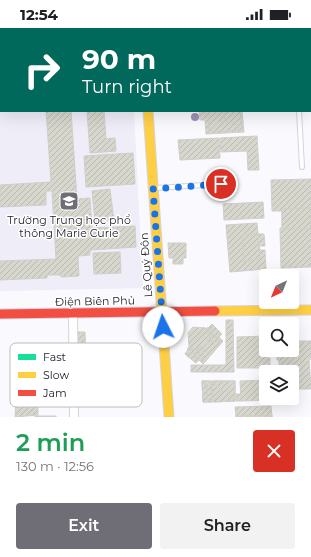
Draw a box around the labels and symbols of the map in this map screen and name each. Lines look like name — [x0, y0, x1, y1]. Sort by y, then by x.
pin — [204, 167, 238, 201]
school or university icon: Trường Trung học phổ thông Marie Curie — [58, 190, 80, 212]
place label: Trường Trung học phổ thông Marie Curie — [7, 213, 131, 240]
street label: Lê Quý Đôn — [137, 232, 155, 298]
north arrow — [259, 269, 299, 309]
street label: Điện Biên Phủ — [55, 293, 135, 309]
position arrow — [142, 306, 184, 348]
legend — [10, 343, 142, 407]
text: Fast — [43, 350, 67, 364]
text: Slow — [43, 368, 69, 382]
text: Jam — [42, 386, 67, 400]

